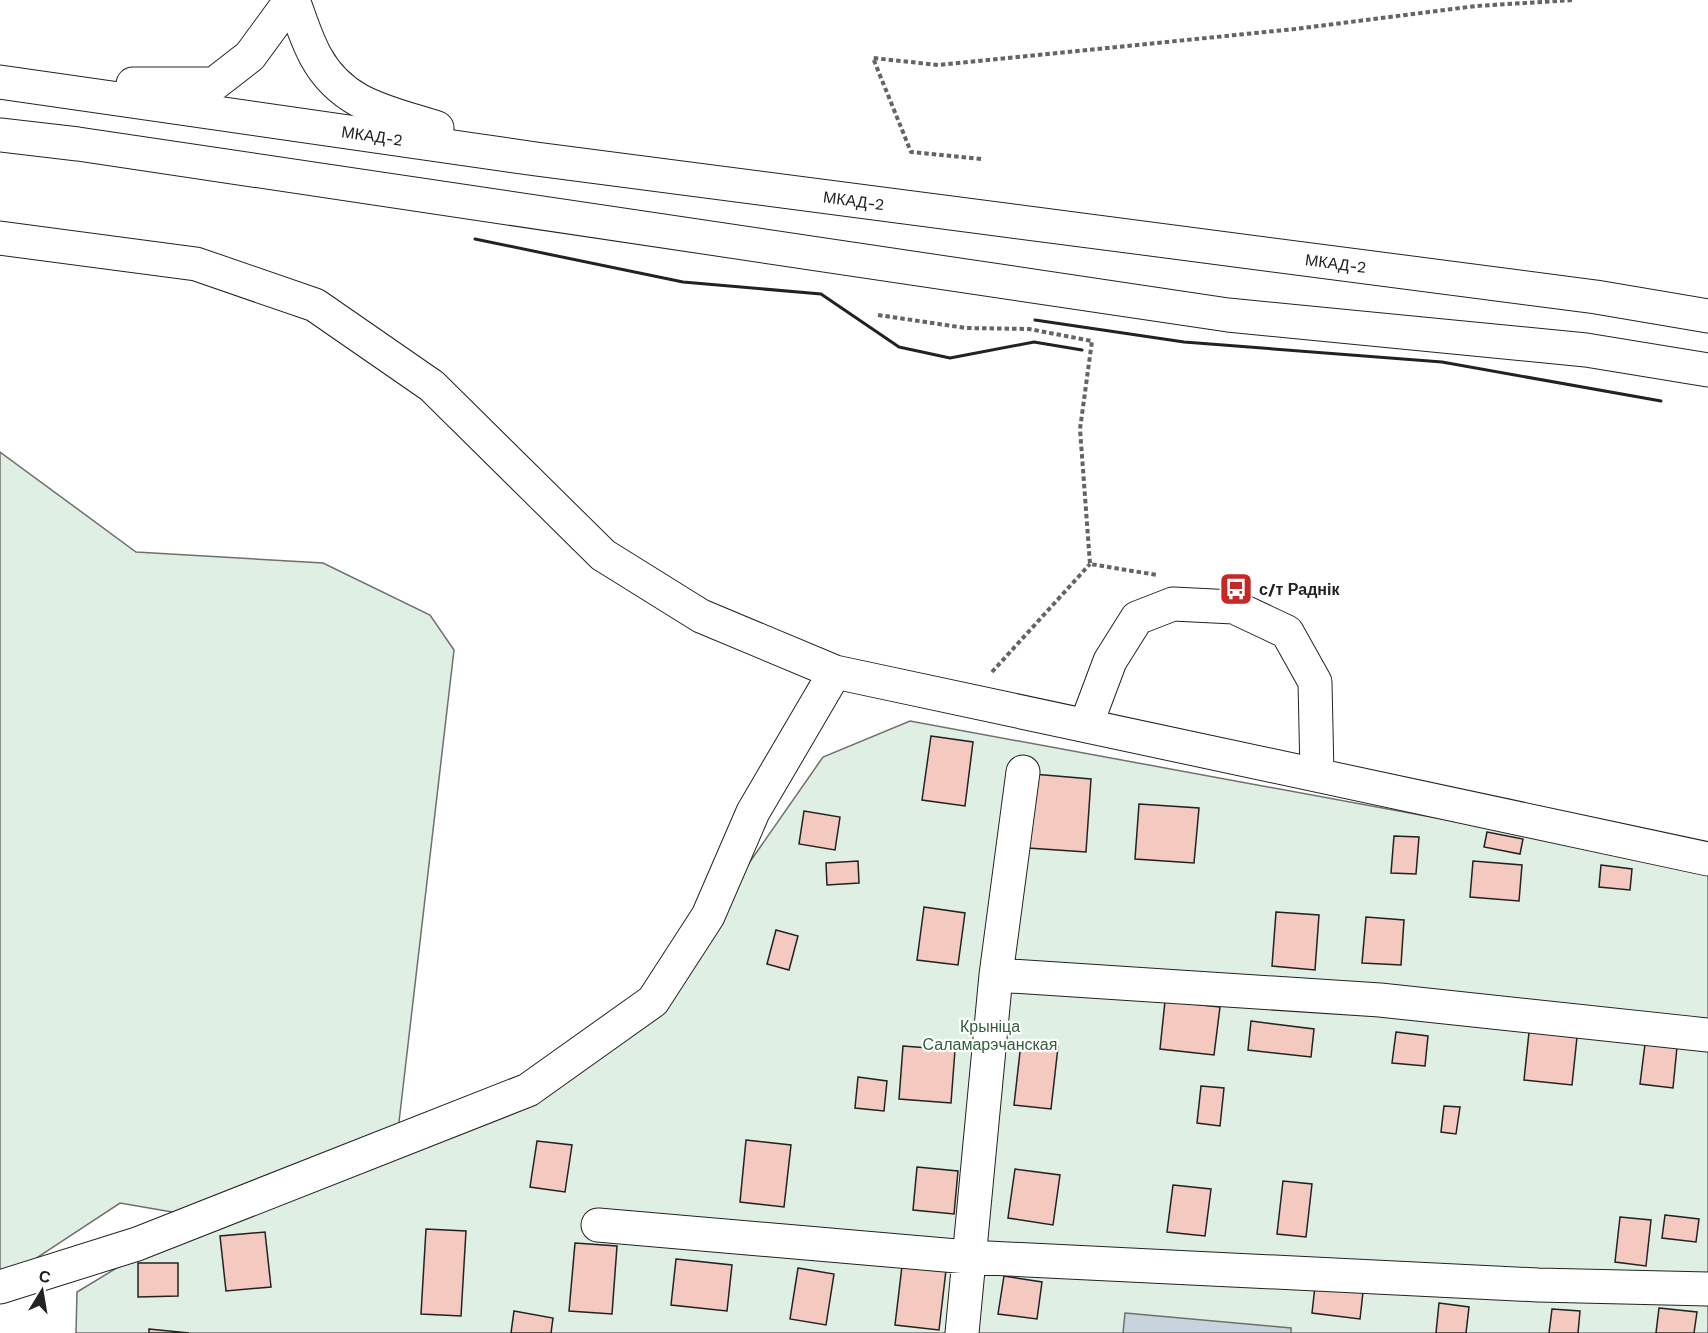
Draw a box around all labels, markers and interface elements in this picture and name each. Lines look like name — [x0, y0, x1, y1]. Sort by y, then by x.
street label: МКАД-2 — [340, 122, 404, 149]
street label: МКАД-2 — [822, 187, 886, 214]
street label: МКАД-2 — [1304, 250, 1367, 277]
bus stop icon: с/т Раднік — [1218, 571, 1254, 607]
place label: с/т Раднік — [1259, 580, 1340, 599]
park label: Крыніца Саламарэчанская — [923, 1017, 1057, 1054]
north arrow — [12, 1261, 72, 1321]
text: С — [37, 1266, 53, 1287]

